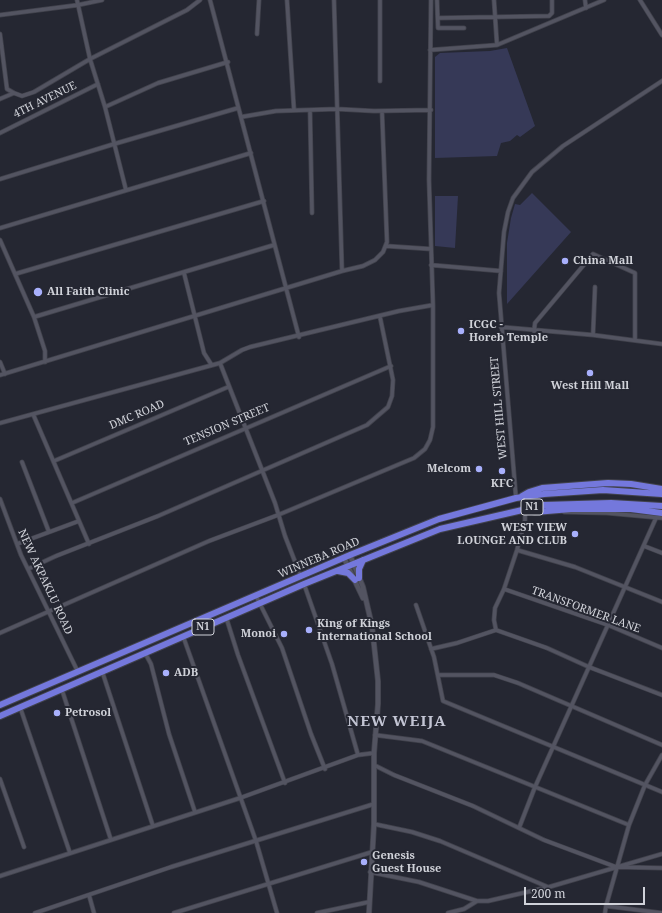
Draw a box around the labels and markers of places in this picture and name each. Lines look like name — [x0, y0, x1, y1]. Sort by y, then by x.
place label: China Mall — [573, 254, 633, 268]
marker: China Mall — [560, 256, 570, 266]
place label: All Faith Clinic — [47, 285, 130, 299]
marker: All Faith Clinic — [32, 286, 44, 298]
place label: ICGC - Horeb Temple — [469, 318, 548, 344]
marker: ICGC - Horeb Temple — [456, 326, 466, 336]
marker: West Hill Mall — [585, 368, 595, 378]
place label: West Hill Mall — [551, 379, 629, 393]
place label: Melcom — [427, 462, 471, 476]
marker: Melcom — [474, 464, 484, 474]
marker: KFC — [497, 466, 507, 476]
place label: KFC — [491, 477, 513, 491]
place label: WEST VIEW LOUNGE AND CLUB — [457, 521, 567, 547]
marker: WEST VIEW LOUNGE AND CLUB — [570, 529, 580, 539]
place label: King of Kings International School — [317, 617, 432, 643]
marker: King of Kings International School — [304, 625, 314, 635]
place label: Monoi — [241, 627, 276, 641]
marker: Monoi — [279, 629, 289, 639]
place label: ADB — [174, 666, 198, 680]
marker: ADB — [161, 668, 171, 678]
place label: Petrosol — [65, 706, 111, 720]
marker: Petrosol — [52, 708, 62, 718]
place label: Genesis Guest House — [372, 849, 441, 875]
marker: Genesis Guest House — [359, 857, 369, 867]

